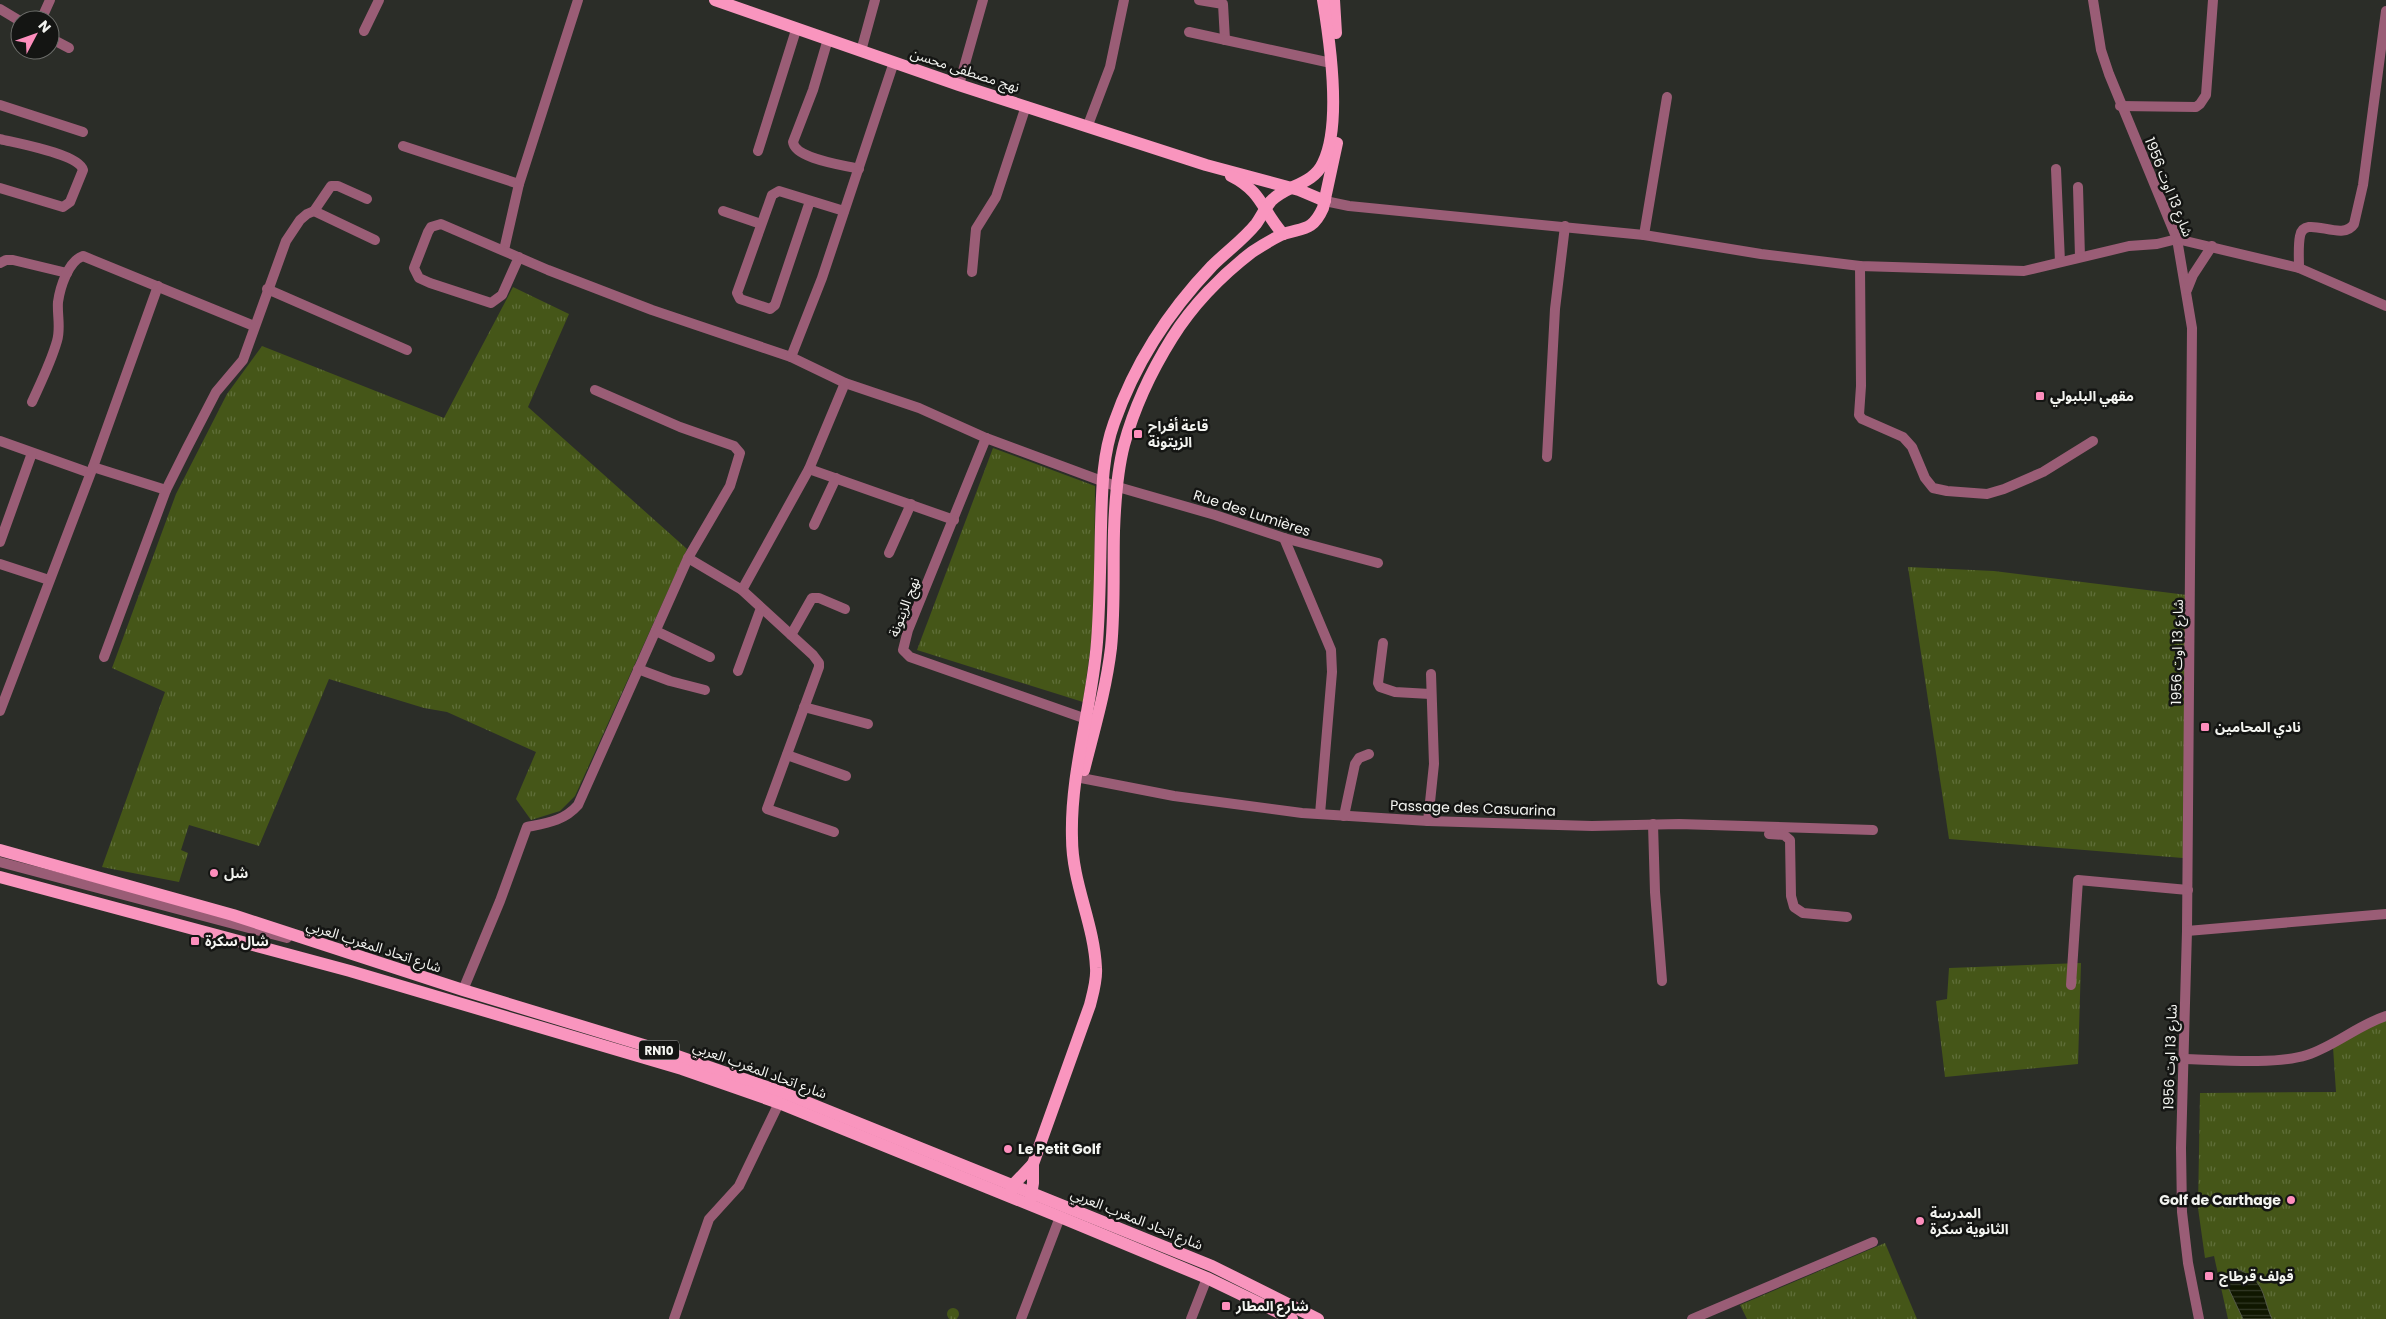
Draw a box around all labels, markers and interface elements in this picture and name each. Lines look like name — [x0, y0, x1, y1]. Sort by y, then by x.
north arrow — [10, 10, 60, 60]
text: N — [34, 16, 56, 37]
street label: نهج مصطفى محسن — [908, 43, 1022, 98]
street label: شارع 13 اوت 1956 — [2139, 134, 2198, 240]
place label: مقهي البلبولي — [2050, 386, 2134, 407]
marker: مقهي البلبولي — [2034, 390, 2046, 402]
place label: قاعة أفراح الزيتونة — [1148, 416, 1208, 452]
marker: قاعة أفراح الزيتونة — [1132, 428, 1144, 440]
street label: Rue des Lumières — [1191, 485, 1313, 541]
street label: نهج الزيتونة — [883, 574, 926, 640]
street label: شارع 13 اوت 1956 — [2166, 599, 2189, 705]
place label: نادي المحامين — [2215, 717, 2301, 738]
marker: نادي المحامين — [2199, 721, 2211, 733]
street label: Passage des Casuarina — [1390, 795, 1556, 821]
place label: شل — [224, 863, 248, 883]
marker: شل — [208, 867, 220, 879]
street label: شارع اتحاد المغرب العربي — [303, 915, 444, 978]
place label: شال سكرة — [205, 931, 269, 951]
marker: شال سكرة — [189, 935, 201, 947]
street label: شارع 13 اوت 1956 — [2158, 1004, 2183, 1110]
street label: شارع اتحاد المغرب العربي — [690, 1036, 830, 1105]
road number: RN10 — [639, 1040, 679, 1060]
place label: Le Petit Golf — [1018, 1139, 1101, 1159]
marker: Le Petit Golf — [1002, 1143, 1014, 1155]
street label: شارع اتحاد المغرب العربي — [1067, 1183, 1206, 1256]
place label: Golf de Carthage — [2159, 1190, 2281, 1210]
marker: Golf de Carthage — [2285, 1194, 2297, 1206]
place label: المدرسة الثانوية سكرة — [1930, 1203, 2009, 1239]
marker: المدرسة الثانوية سكرة — [1914, 1215, 1926, 1227]
place label: قولف قرطاج — [2219, 1266, 2293, 1287]
marker: قولف قرطاج — [2203, 1270, 2215, 1282]
place label: شارع المطار — [1235, 1296, 1309, 1317]
marker: شارع المطار — [1220, 1300, 1232, 1312]

